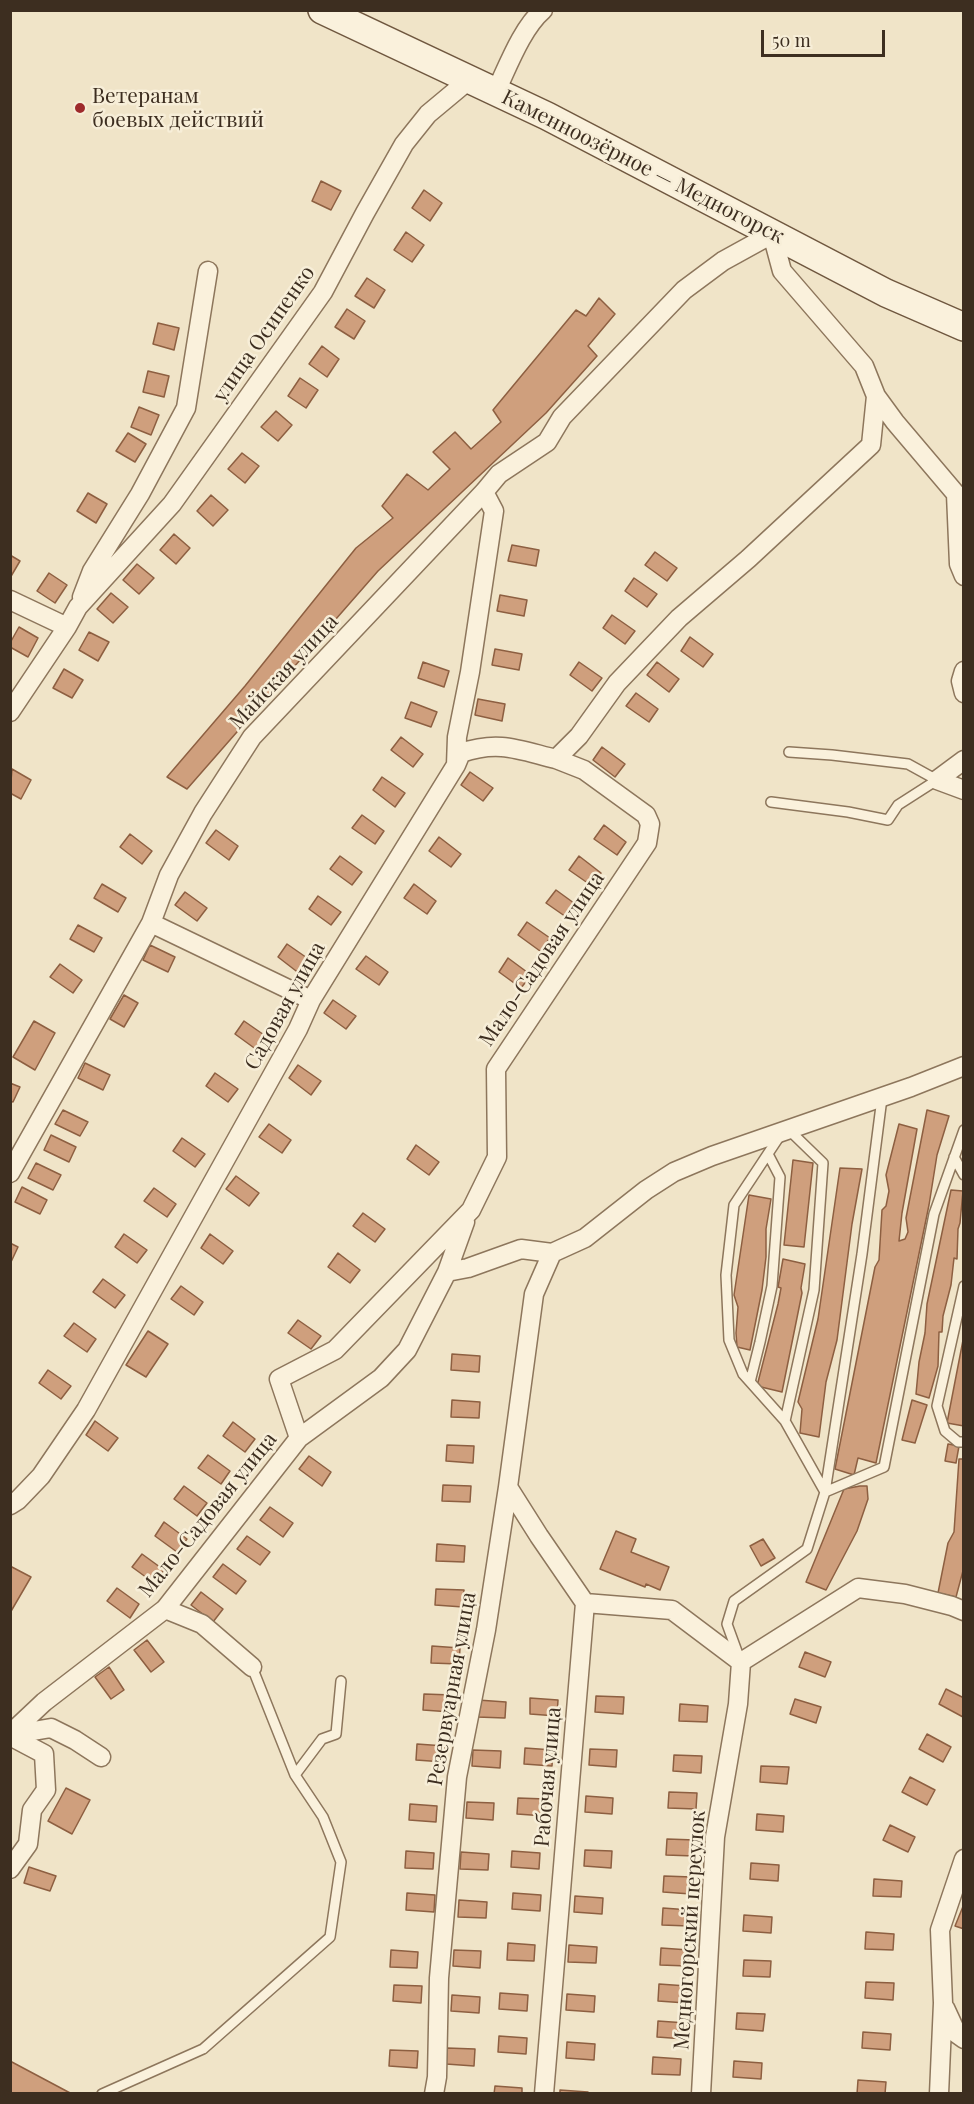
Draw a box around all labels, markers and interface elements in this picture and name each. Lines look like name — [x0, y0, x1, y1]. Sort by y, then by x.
scale bar — [764, 18, 888, 56]
text: 50 m — [772, 28, 811, 52]
place label: Ветеранам боевых действий — [92, 83, 264, 133]
street label: Каменноозёрное — Медногорск — [498, 85, 788, 249]
marker: Ветеранам боевых действий — [73, 101, 87, 115]
street label: улица Осипенко — [208, 261, 320, 407]
street label: Майская улица — [224, 609, 344, 735]
street label: Мало-Садовая улица — [474, 867, 610, 1051]
street label: Садовая улица — [239, 938, 331, 1074]
street label: Мало-Садовая улица — [134, 1427, 282, 1603]
street label: Резервуарная улица — [423, 1590, 481, 1788]
street label: Рабочая улица — [529, 1706, 567, 1848]
street label: Медногорский переулок — [669, 1809, 711, 2051]

